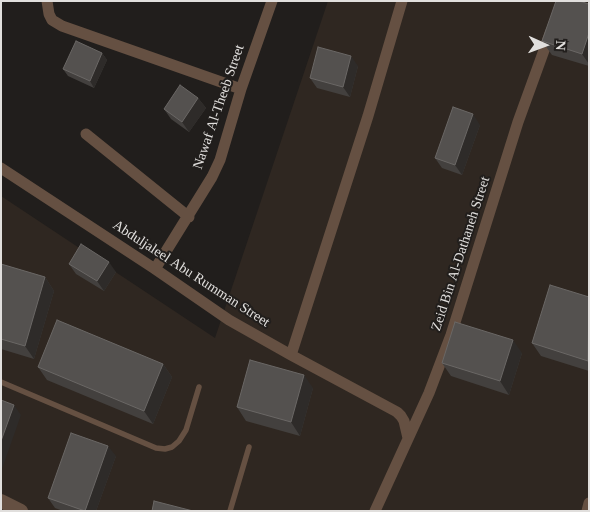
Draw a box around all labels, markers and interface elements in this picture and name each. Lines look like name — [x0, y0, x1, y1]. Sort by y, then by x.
north arrow — [520, 20, 570, 70]
street label: Nawaf Al-Theeb Street — [188, 37, 250, 177]
text: N — [553, 40, 568, 51]
street label: Zeid Bin Al-Dathaneh Street — [426, 169, 496, 339]
street label: Abduljaleel Abu Rumman Street — [103, 213, 279, 335]

